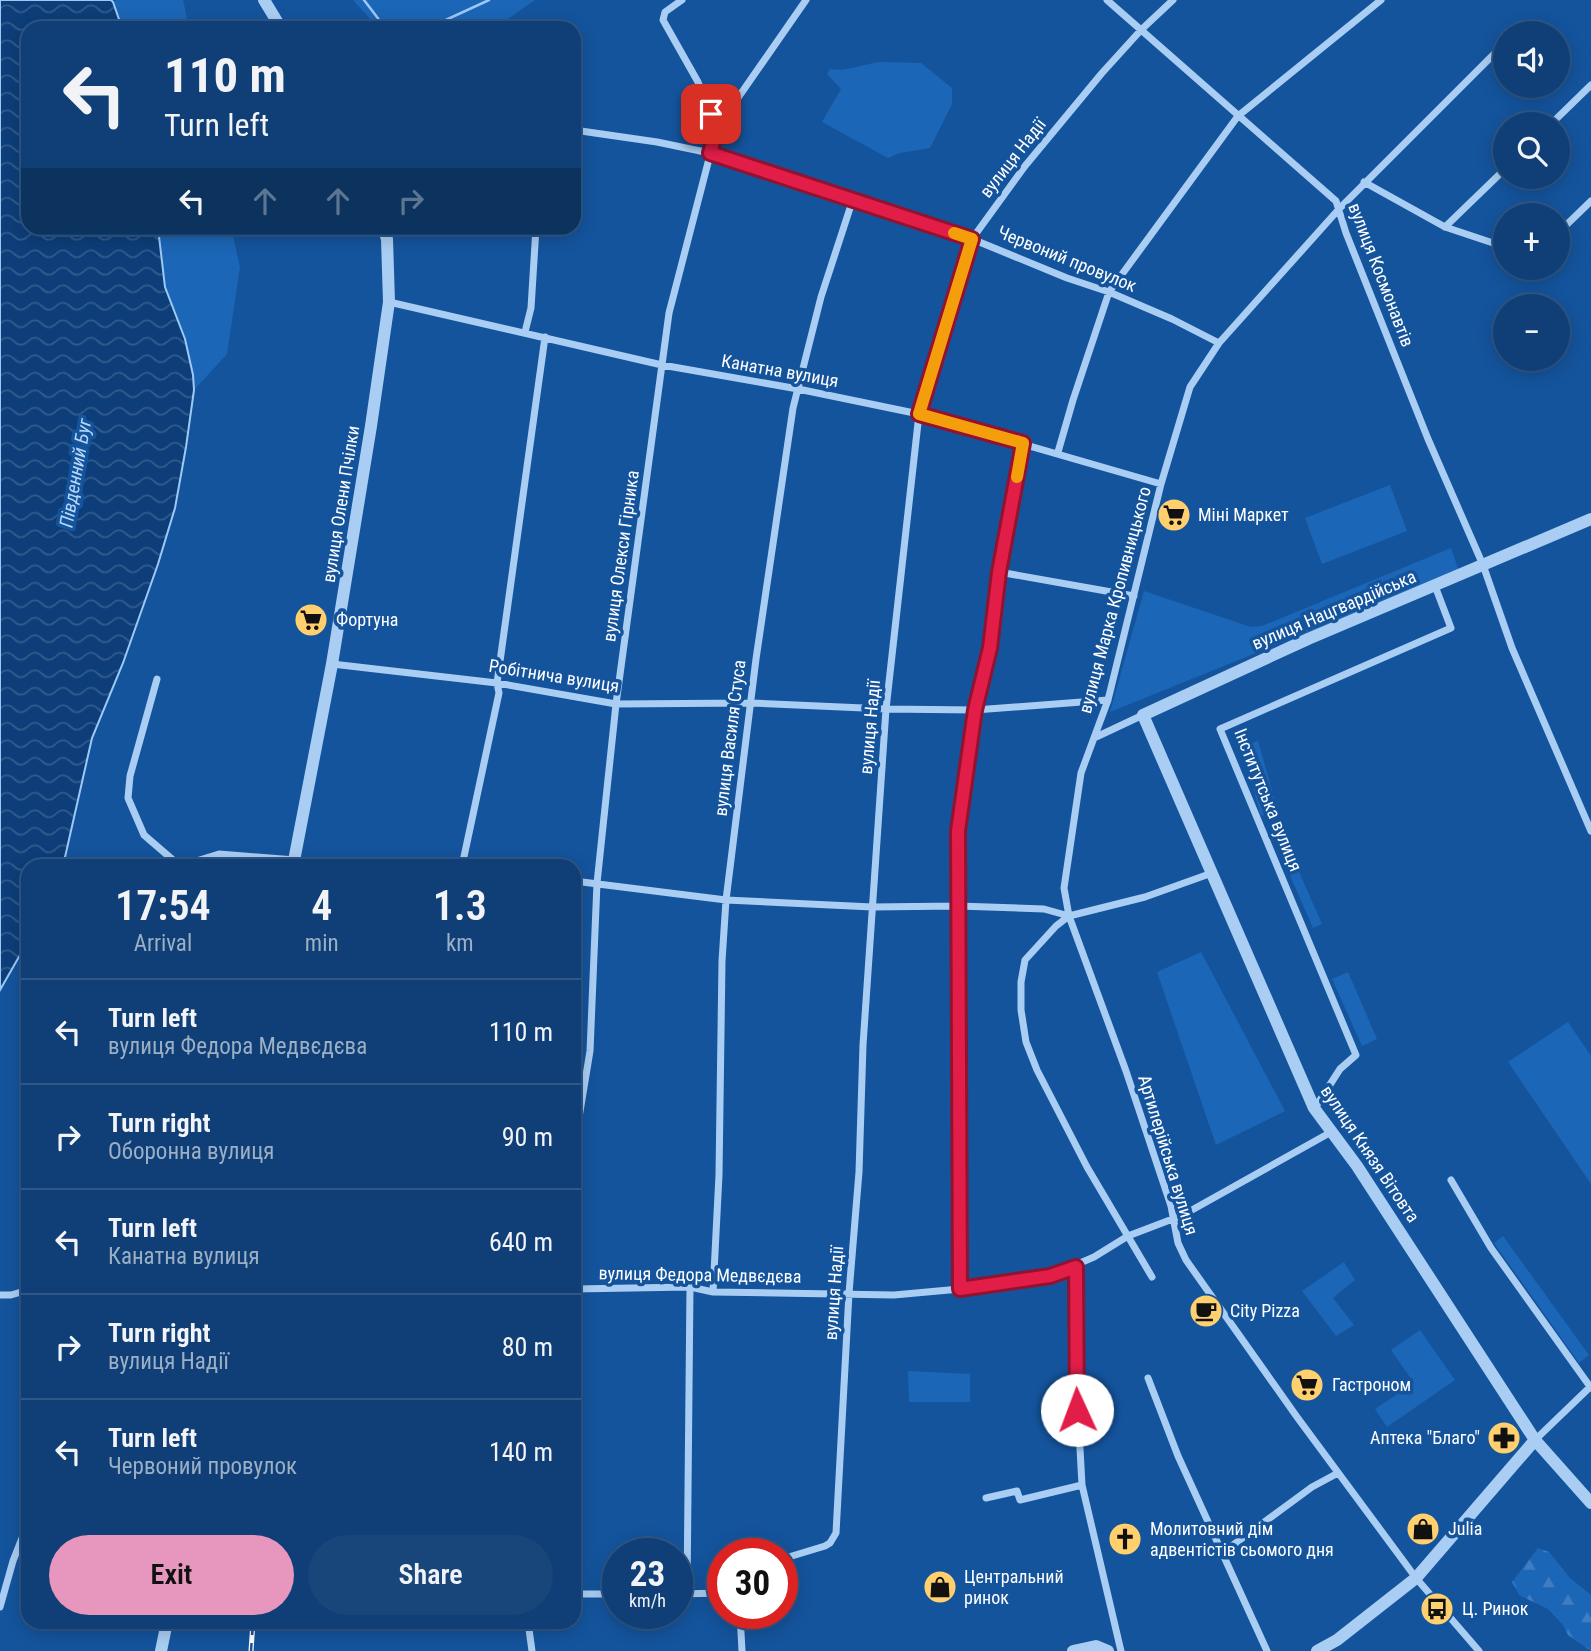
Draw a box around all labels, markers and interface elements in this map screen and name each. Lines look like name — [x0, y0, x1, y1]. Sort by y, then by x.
map controls — [1493, 21, 1570, 371]
button: sound — [1493, 21, 1570, 98]
text: 110 m — [164, 47, 286, 104]
icon: left — [49, 49, 140, 140]
pin — [681, 84, 741, 144]
icon: arrive — [692, 95, 730, 133]
text: Turn left — [164, 106, 269, 144]
button: search — [1493, 112, 1570, 189]
street label: вулиця Надії — [975, 113, 1050, 201]
icon: left — [173, 182, 211, 220]
icon: ahead — [246, 182, 284, 220]
icon: ahead — [319, 182, 357, 220]
icon: right — [392, 182, 430, 220]
street label: вулиця Космонавтів — [1344, 200, 1419, 350]
button: + — [1493, 203, 1570, 280]
street label: Червоний провулок — [995, 221, 1140, 296]
button: − — [1493, 294, 1570, 371]
street label: Канатна вулиця — [720, 350, 840, 391]
water label: Південний Буг — [55, 416, 97, 529]
street label: вулиця Олени Пчілки — [318, 424, 363, 584]
street label: вулиця Олекси Гірника — [598, 469, 643, 643]
street label: вулиця Марка Кропивницького — [1074, 484, 1155, 716]
supermarket icon: Міні Маркет — [1155, 496, 1193, 534]
place label: Міні Маркет — [1198, 504, 1289, 525]
street label: вулиця Нацгвардійська — [1249, 565, 1419, 654]
supermarket icon: Фортуна — [292, 601, 330, 639]
place label: Фортуна — [336, 609, 398, 630]
street label: Робітнича вулиця — [487, 655, 621, 696]
street label: вулиця Василя Стуса — [710, 659, 749, 817]
street label: вулиця Надії — [855, 678, 884, 775]
street label: Інститутська вулиця — [1230, 725, 1307, 874]
text: 17:54 — [115, 881, 211, 930]
text: 4 — [311, 881, 332, 930]
text: 1.3 — [433, 881, 487, 930]
text: Arrival — [134, 930, 192, 957]
text: min — [305, 930, 339, 957]
text: km — [446, 930, 474, 957]
text: Turn left — [108, 1003, 197, 1033]
icon: left — [49, 1013, 87, 1051]
text: 110 m — [489, 1017, 553, 1047]
text: вулиця Федора Медвєдєва — [108, 1033, 367, 1060]
street label: Артилерійська вулиця — [1134, 1072, 1203, 1237]
street label: вулиця Князя Вітовта — [1317, 1081, 1424, 1226]
text: Turn right — [108, 1108, 210, 1138]
icon: right — [49, 1118, 87, 1156]
text: 90 m — [502, 1122, 553, 1152]
text: Оборонна вулиця — [108, 1138, 274, 1165]
text: Turn left — [108, 1213, 197, 1243]
icon: left — [49, 1223, 87, 1261]
text: 640 m — [489, 1227, 553, 1257]
text: Канатна вулиця — [108, 1243, 260, 1270]
street label: вулиця Надії — [820, 1244, 847, 1341]
street label: вулиця Федора Медвєдєва — [598, 1262, 802, 1287]
cafe icon: City Pizza — [1187, 1292, 1225, 1330]
place label: City Pizza — [1230, 1300, 1300, 1321]
text: Turn right — [108, 1318, 210, 1348]
icon: right — [49, 1328, 87, 1366]
text: 80 m — [502, 1332, 553, 1362]
text: вулиця Надії — [108, 1348, 229, 1375]
supermarket icon: Гастроном — [1288, 1366, 1326, 1404]
position arrow — [1040, 1373, 1114, 1447]
place label: Гастроном — [1332, 1374, 1411, 1395]
pharmacy icon: Аптека "Благо" — [1485, 1419, 1523, 1457]
text: Turn left — [108, 1423, 197, 1453]
place label: Аптека "Благо" — [1370, 1427, 1480, 1448]
icon: left — [49, 1433, 87, 1471]
text: 140 m — [489, 1437, 553, 1467]
text: Червоний провулок — [108, 1453, 297, 1480]
shop icon: Julia — [1404, 1510, 1442, 1548]
place label: Молитовний дім адвентістів сьомого дня — [1150, 1518, 1334, 1560]
place label: Julia — [1448, 1518, 1482, 1539]
church icon: Молитовний дім адвентістів сьомого дня — [1106, 1520, 1144, 1558]
button: Exit — [49, 1535, 294, 1615]
button: Share — [308, 1535, 553, 1615]
speed limit sign: 30 — [707, 1538, 798, 1629]
text: 23 — [630, 1554, 665, 1595]
place label: Центральний ринок — [964, 1566, 1064, 1608]
shop icon: Центральний ринок — [921, 1568, 959, 1606]
text: km/h — [629, 1590, 666, 1611]
bus stop icon: Ц. Ринок — [1418, 1590, 1456, 1628]
place label: Ц. Ринок — [1462, 1598, 1529, 1619]

